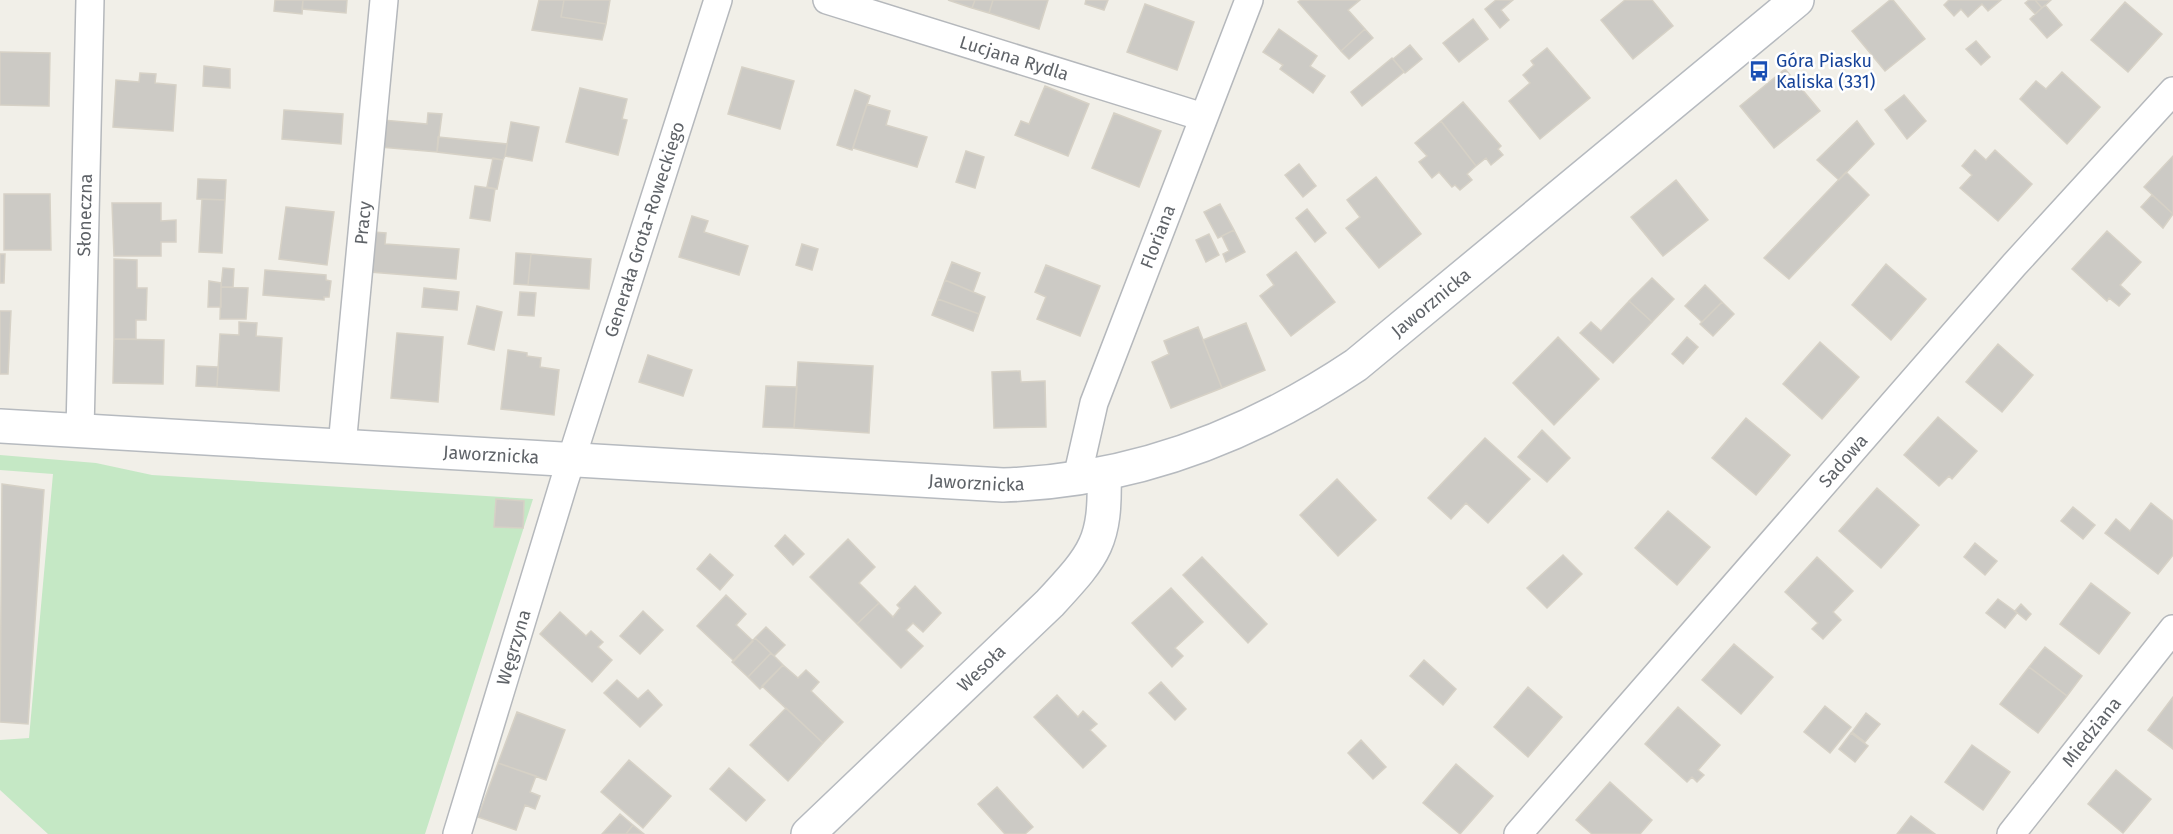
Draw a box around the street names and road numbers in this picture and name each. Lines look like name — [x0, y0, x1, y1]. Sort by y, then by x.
street label: Lucjana Rydla — [957, 31, 1071, 86]
street label: Generała Grota-Roweckiego — [600, 119, 689, 340]
street label: Słoneczna — [73, 173, 97, 257]
street label: Pracy — [350, 200, 376, 246]
street label: Floriana — [1136, 202, 1180, 272]
street label: Jaworznicka — [1387, 264, 1475, 342]
street label: Sadowa — [1814, 430, 1872, 492]
street label: Jaworznicka — [442, 441, 540, 469]
street label: Jaworznicka — [928, 470, 1025, 496]
street label: Węgrzyna — [492, 607, 536, 688]
street label: Wesoła — [953, 640, 1010, 696]
street label: Miedziana — [2057, 693, 2126, 771]

